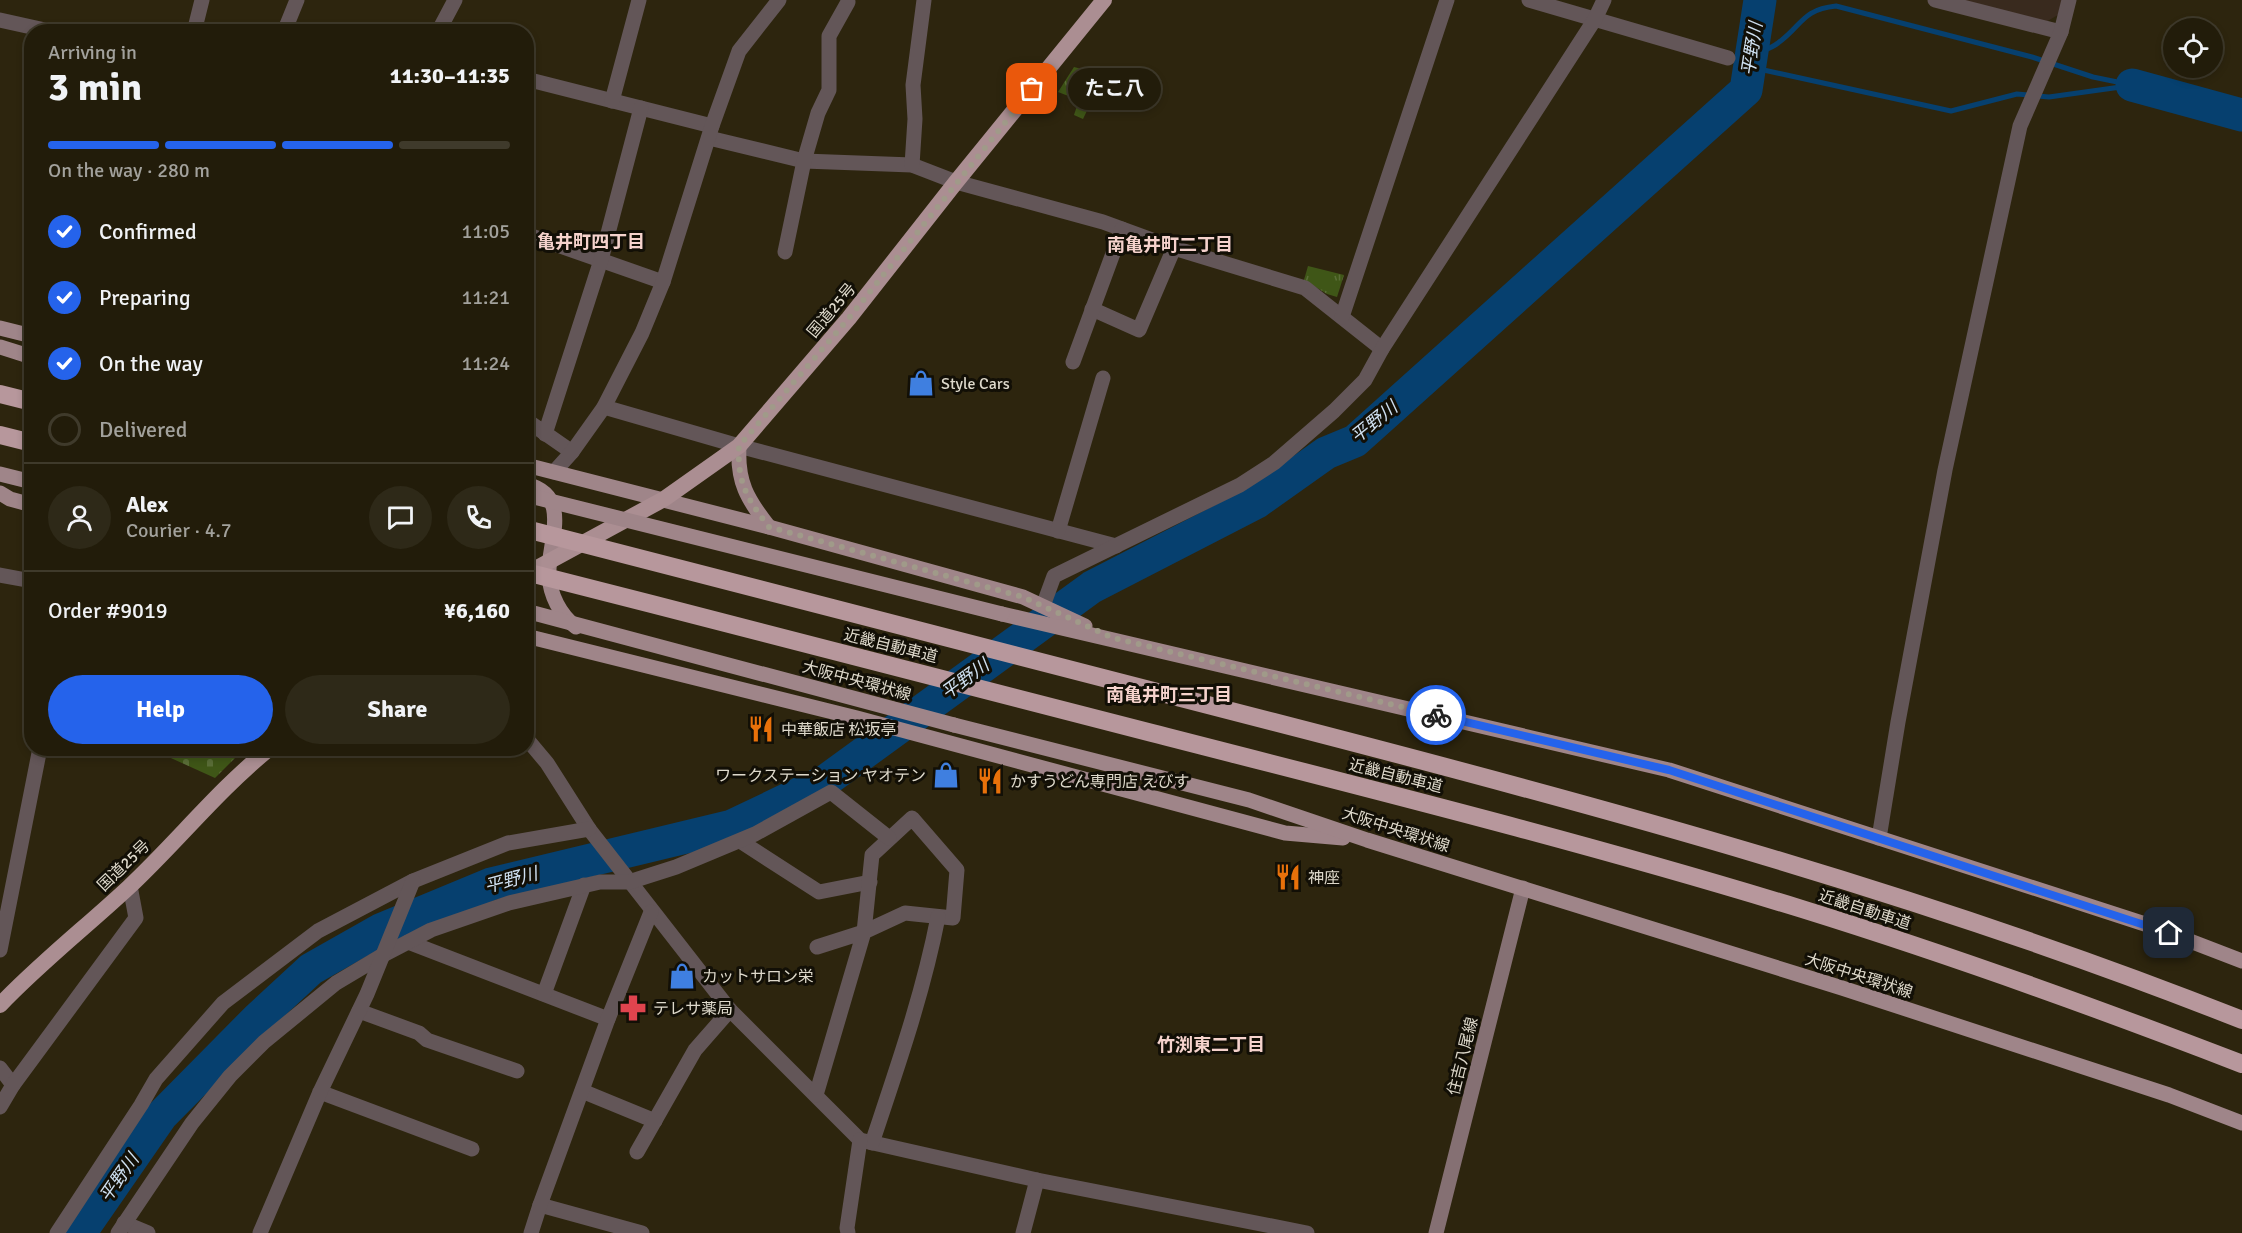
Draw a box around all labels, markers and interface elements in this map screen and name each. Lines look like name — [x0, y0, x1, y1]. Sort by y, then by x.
map controls — [2163, 18, 2223, 78]
button: locate — [2163, 18, 2223, 78]
water label: 平野川 — [1737, 19, 1767, 77]
text: Arriving in — [48, 40, 137, 65]
text: 11:30–11:35 — [390, 62, 510, 89]
text: 3 min — [48, 63, 142, 111]
pin — [1006, 63, 1057, 114]
callout: たこ八 — [1068, 68, 1161, 110]
icon: bag — [1015, 72, 1048, 105]
text: たこ八 — [1085, 76, 1145, 101]
text: On the way · 280 m — [48, 158, 210, 183]
icon: check — [48, 215, 81, 248]
text: Confirmed — [99, 218, 197, 245]
text: 11:05 — [461, 219, 510, 244]
district label: 亀井町四丁目 — [537, 231, 645, 253]
district label: 南亀井町二丁目 — [1107, 234, 1233, 256]
street label: 国道25号 — [803, 279, 860, 342]
icon: check — [48, 281, 81, 314]
text: Preparing — [99, 284, 191, 311]
text: 11:21 — [461, 285, 510, 310]
icon: check — [48, 347, 81, 380]
text: On the way — [99, 350, 203, 377]
text: 11:24 — [461, 351, 510, 376]
shop icon: Style Cars — [906, 368, 936, 398]
place label: Style Cars — [941, 374, 1010, 394]
water label: 平野川 — [1346, 395, 1403, 448]
text: Delivered — [99, 416, 187, 443]
button: person — [48, 486, 111, 549]
button: chat — [369, 486, 432, 549]
button: phone — [447, 486, 510, 549]
text: Alex — [126, 491, 168, 518]
text: Courier · 4.7 — [126, 518, 232, 543]
text: Order #9019 — [48, 597, 168, 624]
text: ¥6,160 — [444, 597, 510, 624]
street label: 近畿自動車道 — [842, 625, 940, 667]
water label: 平野川 — [937, 653, 995, 704]
street label: 大阪中央環状線 — [800, 657, 913, 705]
button: Help — [48, 675, 273, 744]
button: Share — [285, 675, 510, 744]
district label: 南亀井町三丁目 — [1106, 684, 1232, 706]
courier — [1406, 685, 1466, 745]
icon: bike — [1420, 699, 1453, 732]
restaurant icon: 中華飯店 松坂亭 — [746, 714, 776, 744]
place label: 中華飯店 松坂亭 — [781, 720, 897, 740]
street label: 近畿自動車道 — [1347, 755, 1445, 797]
shop icon: ワークステーション ヤオテン — [931, 760, 961, 790]
place label: ワークステーション ヤオテン — [715, 766, 926, 786]
restaurant icon: かすうどん専門店 えびす — [975, 766, 1005, 796]
place label: かすうどん専門店 えびす — [1010, 772, 1190, 792]
street label: 大阪中央環状線 — [1339, 803, 1452, 857]
street label: 国道25号 — [93, 836, 154, 896]
water label: 平野川 — [482, 862, 542, 898]
restaurant icon: 神座 — [1273, 862, 1303, 892]
place label: 神座 — [1308, 868, 1340, 888]
street label: 近畿自動車道 — [1816, 886, 1913, 934]
pin — [2143, 907, 2194, 958]
icon: home — [2152, 916, 2185, 949]
street label: 大阪中央環状線 — [1802, 949, 1915, 1003]
shop icon: カットサロン栄 — [667, 961, 697, 991]
place label: カットサロン栄 — [702, 967, 814, 987]
pharmacy icon: テレサ薬局 — [618, 993, 648, 1023]
place label: テレサ薬局 — [653, 999, 733, 1019]
street label: 住吉八尾線 — [1444, 1015, 1482, 1097]
district label: 竹渕東二丁目 — [1157, 1034, 1265, 1056]
water label: 平野川 — [95, 1148, 145, 1206]

